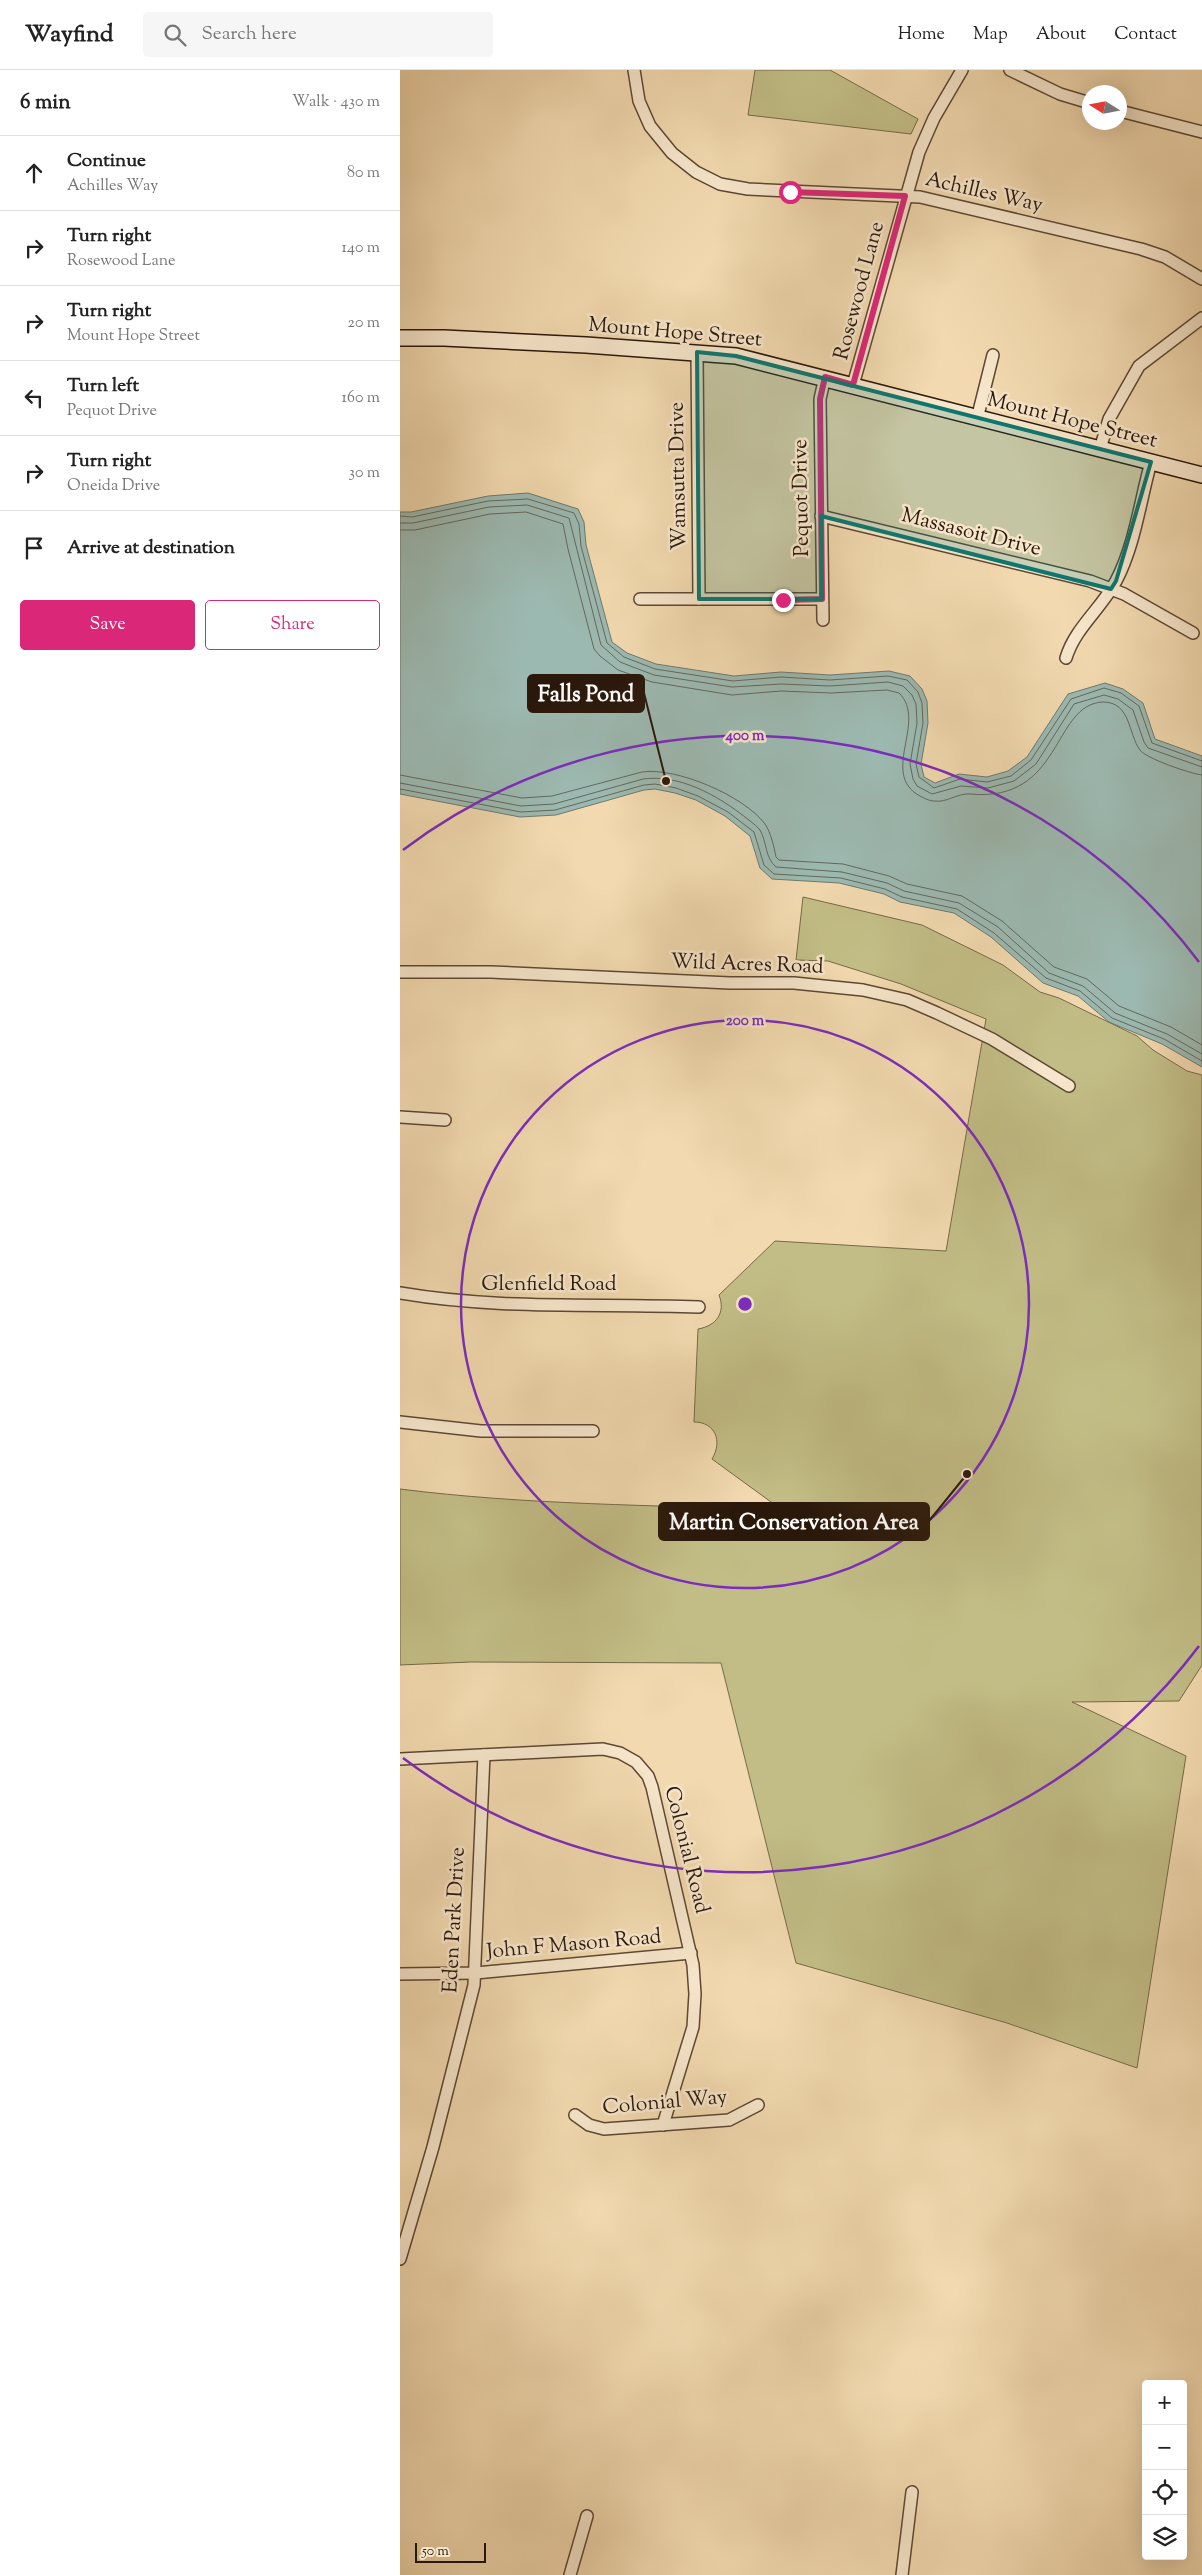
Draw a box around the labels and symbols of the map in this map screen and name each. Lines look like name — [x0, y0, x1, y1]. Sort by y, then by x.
north arrow — [1082, 85, 1127, 130]
street label: Achilles Way — [922, 165, 1046, 221]
route start — [779, 181, 802, 204]
street label: Rosewood Lane — [827, 218, 893, 364]
street label: Mount Hope Street — [587, 310, 763, 356]
street label: Mount Hope Street — [984, 385, 1160, 457]
street label: Wamsutta Drive — [663, 401, 695, 551]
street label: Pequot Drive — [786, 439, 818, 557]
street label: Massasoit Drive — [898, 501, 1044, 565]
route end — [772, 589, 795, 612]
callout: Falls Pond — [528, 675, 644, 712]
text: Falls Pond — [538, 680, 635, 712]
text: 400 m — [725, 726, 765, 747]
street label: Wild Acres Road — [670, 947, 824, 983]
text: 200 m — [726, 1011, 765, 1032]
street label: Glenfield Road — [481, 1270, 617, 1300]
centre of rings — [736, 1295, 754, 1313]
callout: Martin Conservation Area — [659, 1503, 929, 1540]
text: Martin Conservation Area — [669, 1508, 920, 1540]
street label: Colonial Road — [656, 1783, 716, 1917]
street label: Eden Park Drive — [436, 1846, 474, 1994]
street label: John F Mason Road — [484, 1922, 663, 1968]
street label: Colonial Way — [601, 2083, 729, 2123]
scale bar — [415, 2540, 486, 2563]

